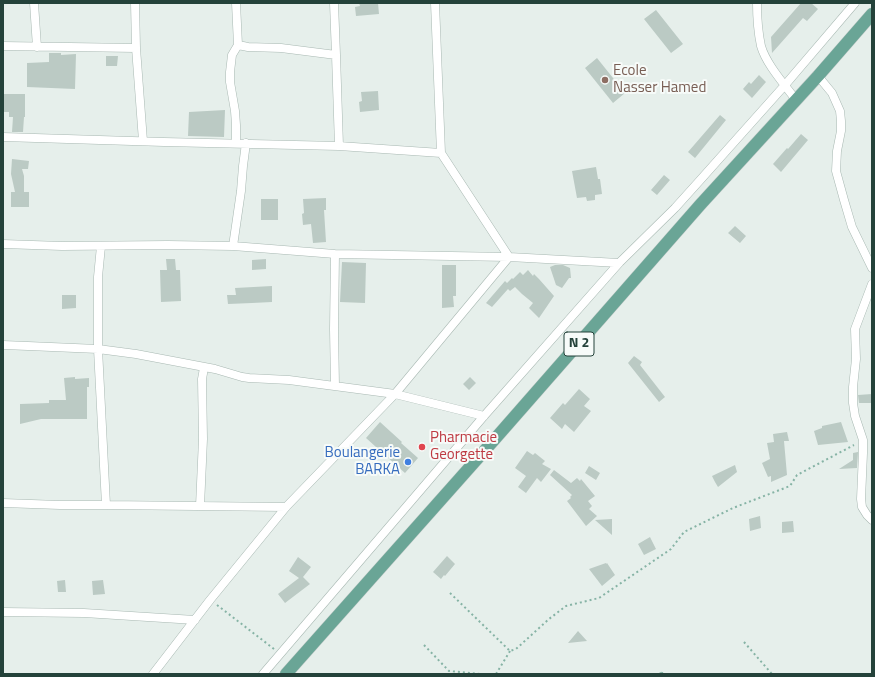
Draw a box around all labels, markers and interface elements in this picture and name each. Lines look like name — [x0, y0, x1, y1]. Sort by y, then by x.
place label: Ecole Nasser Hamed — [613, 62, 706, 97]
marker: Ecole Nasser Hamed — [600, 75, 610, 85]
road number: N 2 — [564, 332, 594, 356]
place label: Pharmacie Georgette — [430, 429, 497, 464]
marker: Pharmacie Georgette — [417, 442, 427, 452]
place label: Boulangerie BARKA — [325, 444, 400, 479]
marker: Boulangerie BARKA — [403, 457, 413, 467]

